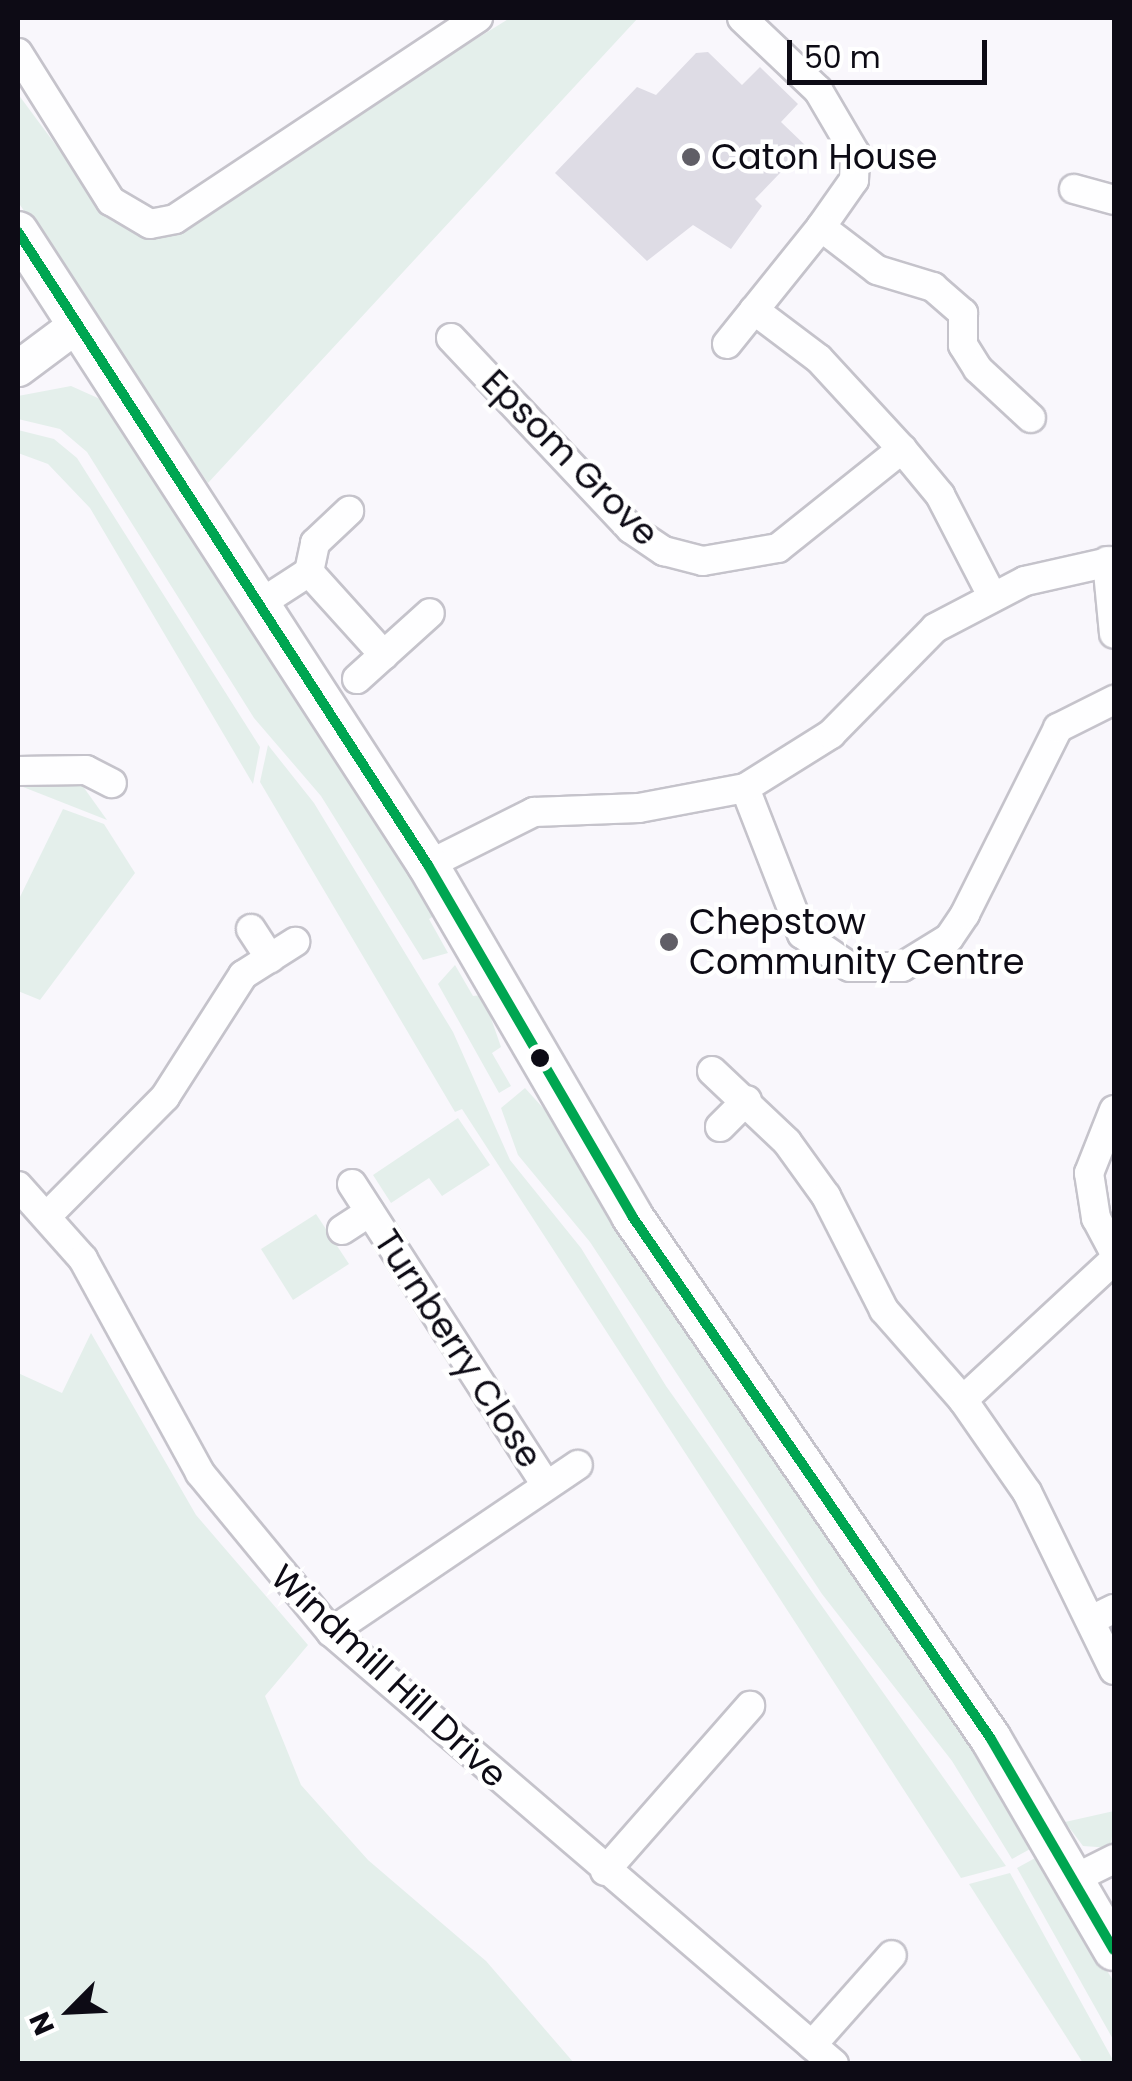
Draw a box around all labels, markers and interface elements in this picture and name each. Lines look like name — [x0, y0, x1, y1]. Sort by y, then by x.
scale bar — [792, 20, 992, 82]
text: 50 m — [804, 36, 881, 79]
place label: Caton House — [711, 136, 938, 178]
marker: Caton House — [680, 146, 702, 168]
street label: Epsom Grove — [473, 361, 667, 555]
place label: Chepstow Community Centre — [689, 901, 1024, 983]
marker: Chepstow Community Centre — [658, 931, 680, 953]
unlabelled marker — [530, 1048, 550, 1068]
street label: Turnberry Close — [365, 1222, 551, 1476]
street label: Windmill Hill Drive — [262, 1556, 516, 1796]
north arrow — [20, 1961, 120, 2061]
text: N — [20, 2006, 64, 2041]

